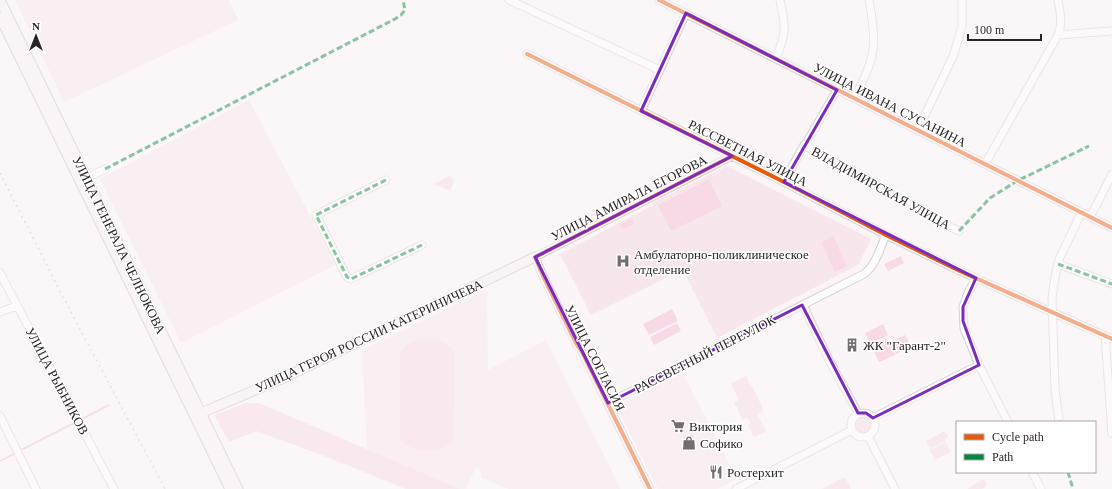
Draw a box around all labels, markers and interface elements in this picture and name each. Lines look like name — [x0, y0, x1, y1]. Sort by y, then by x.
north arrow — [16, 16, 56, 56]
scale bar — [968, 16, 1041, 42]
text: N — [32, 20, 40, 32]
text: 100 m — [974, 23, 1005, 37]
street label: УЛИЦА ИВАНА СУСАНИНА — [811, 60, 969, 150]
street label: РАССВЕТНАЯ УЛИЦА — [686, 116, 811, 190]
street label: ВЛАДИМИРСКАЯ УЛИЦА — [809, 144, 954, 233]
street label: УЛИЦА АМИРАЛА ЕГОРОВА — [548, 152, 710, 244]
street label: УЛИЦА ГЕНЕРАЛА ЧЕЛНОКОВА — [69, 154, 169, 337]
place label: Амбулаторно-поликлиническое отделение — [634, 247, 809, 277]
hospital icon: Амбулаторно-поликлиническое отделение — [615, 253, 631, 269]
street label: УЛИЦА ГЕРОЯ РОССИИ КАТЕРИНИЧЕВА — [253, 276, 486, 395]
street label: УЛИЦА СОГЛАСИЯ — [562, 303, 628, 414]
street label: РАССВЕТНЫЙ ПЕРЕУЛОК — [632, 312, 778, 396]
street label: УЛИЦА РЫБНИКОВ — [22, 325, 92, 437]
building icon: ЖК "Гарант-2" — [844, 337, 860, 353]
place label: ЖК "Гарант-2" — [863, 338, 946, 353]
supermarket icon: Виктория — [670, 418, 686, 434]
place label: Виктория — [689, 419, 742, 434]
legend — [956, 421, 1096, 473]
text: Cycle path — [992, 430, 1044, 444]
shop icon: Софико — [681, 435, 697, 451]
place label: Софико — [700, 436, 743, 451]
text: Path — [992, 450, 1013, 464]
restaurant icon: Ростерхит — [708, 464, 724, 480]
place label: Ростерхит — [727, 465, 784, 480]

